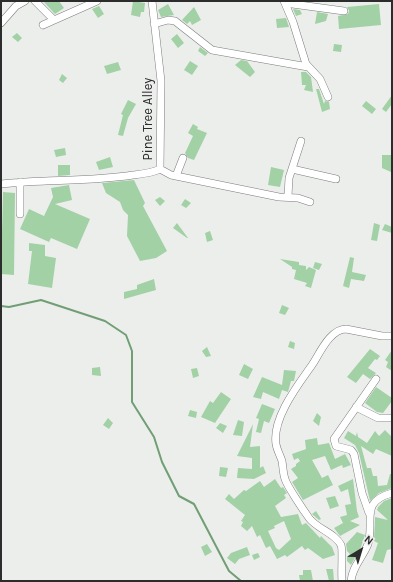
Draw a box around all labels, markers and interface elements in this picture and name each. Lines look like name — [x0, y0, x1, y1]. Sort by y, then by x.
street label: Pine Tree Alley — [140, 78, 156, 160]
north arrow — [341, 530, 381, 570]
text: N — [362, 533, 376, 548]

